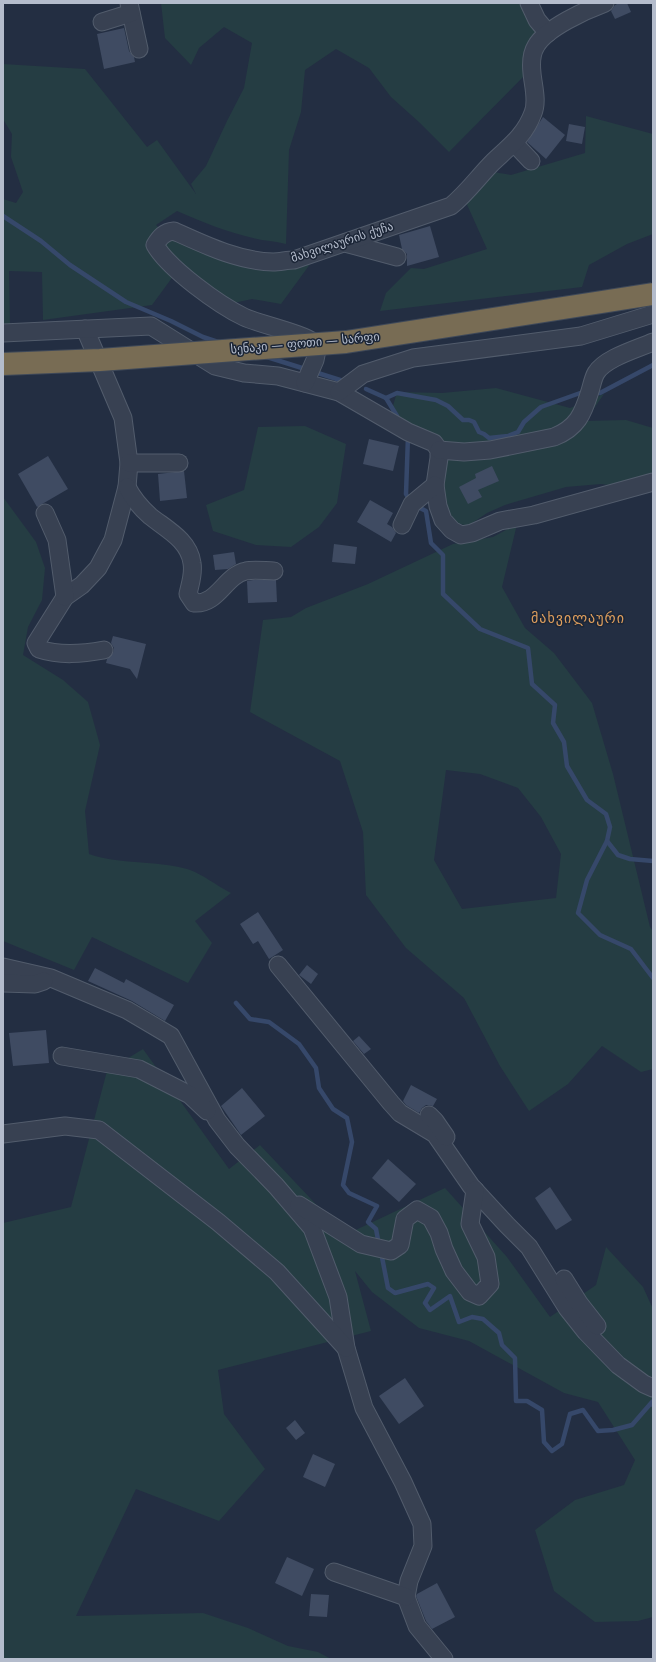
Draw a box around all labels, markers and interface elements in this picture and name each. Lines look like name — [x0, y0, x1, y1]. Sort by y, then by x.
street label: მახვილაურის ქუჩა — [289, 219, 395, 265]
street label: სენაკი — ფოთი — სარფი — [230, 330, 380, 356]
district label: მახვილაური — [531, 610, 625, 626]

